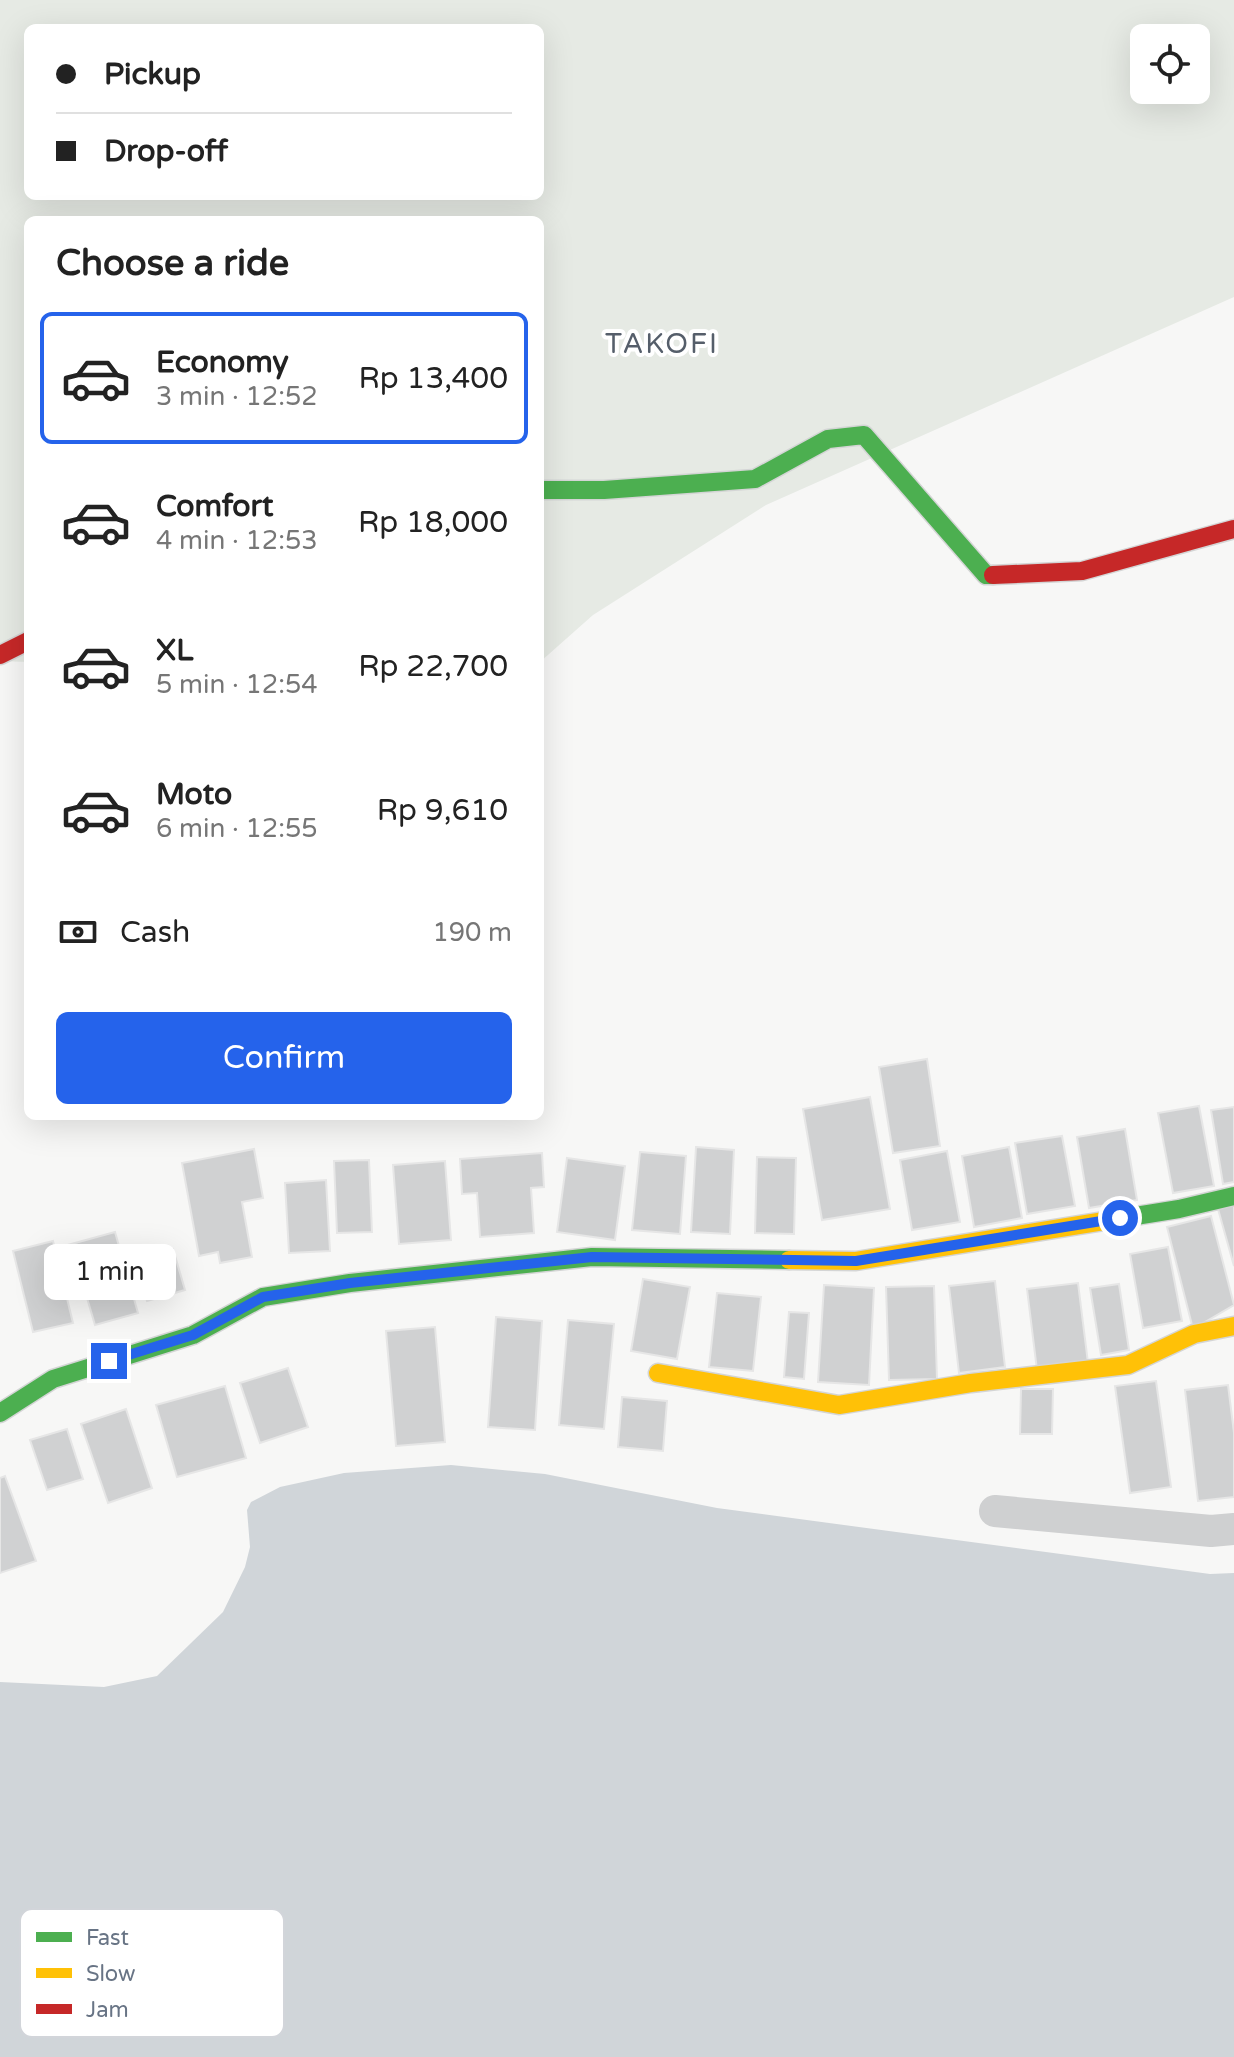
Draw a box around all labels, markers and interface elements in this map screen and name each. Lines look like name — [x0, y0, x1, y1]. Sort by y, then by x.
map controls — [1130, 24, 1210, 104]
button: locate — [1130, 24, 1210, 104]
text: Pickup — [104, 56, 201, 93]
text: Drop-off — [104, 133, 228, 170]
text: Choose a ride — [56, 242, 289, 285]
district label: TAKOFI — [605, 327, 719, 361]
icon: car — [60, 342, 132, 414]
text: Economy — [156, 344, 289, 381]
text: Rp 13,400 — [359, 360, 508, 397]
text: 3 min · 12:52 — [156, 381, 318, 412]
icon: car — [60, 486, 132, 558]
text: Comfort — [156, 488, 274, 525]
text: Rp 18,000 — [358, 504, 508, 541]
text: 4 min · 12:53 — [156, 525, 318, 556]
icon: car — [60, 630, 132, 702]
text: XL — [156, 632, 193, 669]
text: Rp 22,700 — [358, 648, 508, 685]
text: 5 min · 12:54 — [156, 669, 318, 700]
icon: car — [60, 774, 132, 846]
text: Moto — [156, 776, 232, 813]
text: Rp 9,610 — [377, 792, 508, 829]
text: 6 min · 12:55 — [156, 813, 318, 844]
icon: cash — [56, 910, 100, 954]
text: Cash — [120, 914, 190, 951]
text: 190 m — [432, 917, 512, 948]
button: Confirm — [56, 1012, 512, 1104]
route start — [1102, 1200, 1138, 1236]
callout: 1 min — [43, 1245, 175, 1301]
text: 1 min — [75, 1256, 145, 1287]
route end — [91, 1343, 127, 1379]
legend — [20, 1909, 284, 2037]
text: Fast — [86, 1925, 129, 1951]
text: Slow — [86, 1961, 136, 1987]
text: Jam — [86, 1997, 129, 2023]

